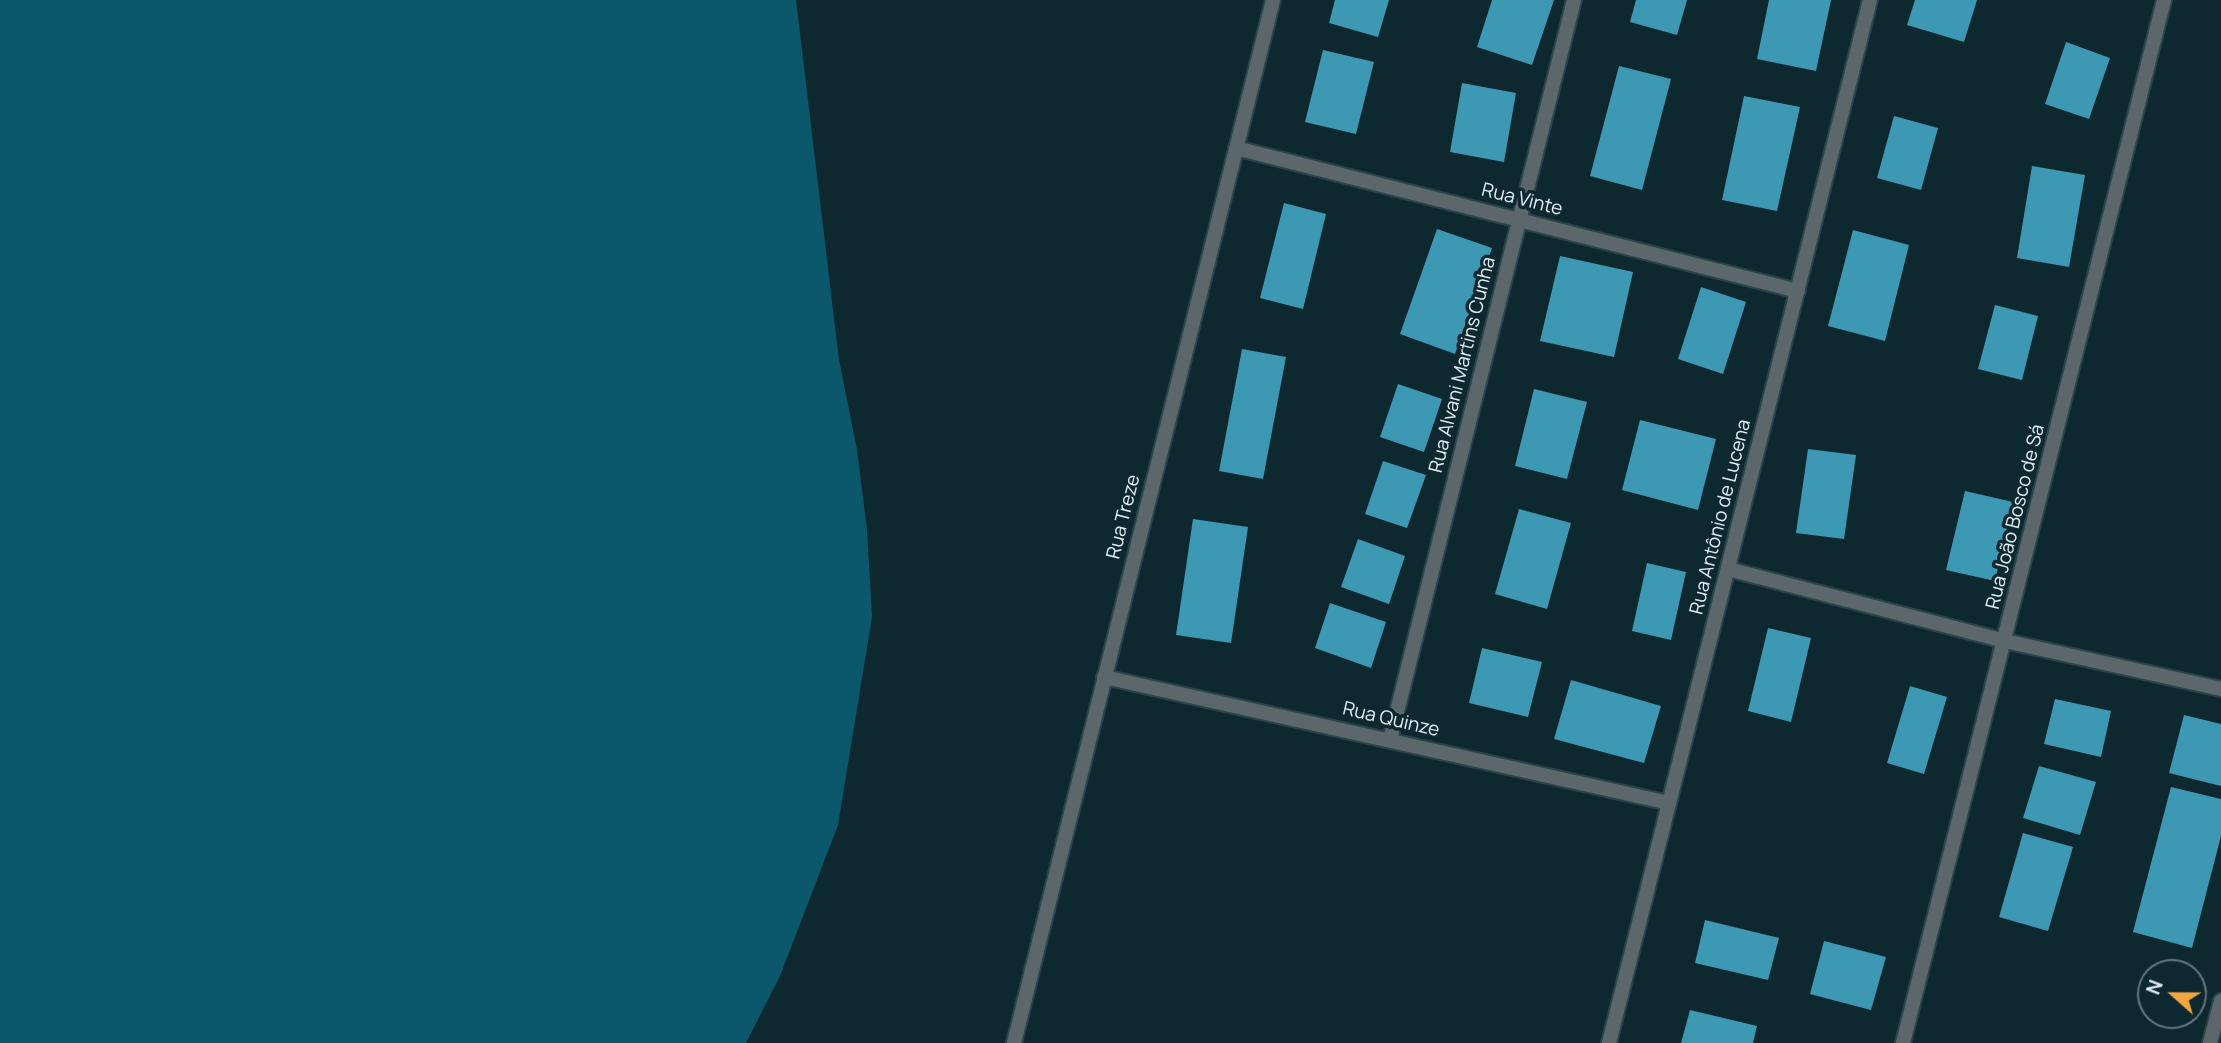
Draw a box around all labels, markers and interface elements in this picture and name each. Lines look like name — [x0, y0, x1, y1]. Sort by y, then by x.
street label: Rua Vinte — [1479, 179, 1565, 221]
street label: Rua Alvani Martins Cunha — [1425, 255, 1501, 475]
street label: Rua Antônio de Lucena — [1686, 417, 1756, 617]
street label: Rua João Bosco de Sá — [1982, 422, 2050, 612]
street label: Rua Treze — [1103, 472, 1145, 562]
street label: Rua Quinze — [1340, 698, 1442, 742]
north arrow — [2137, 959, 2207, 1029]
text: N — [2140, 976, 2169, 998]

